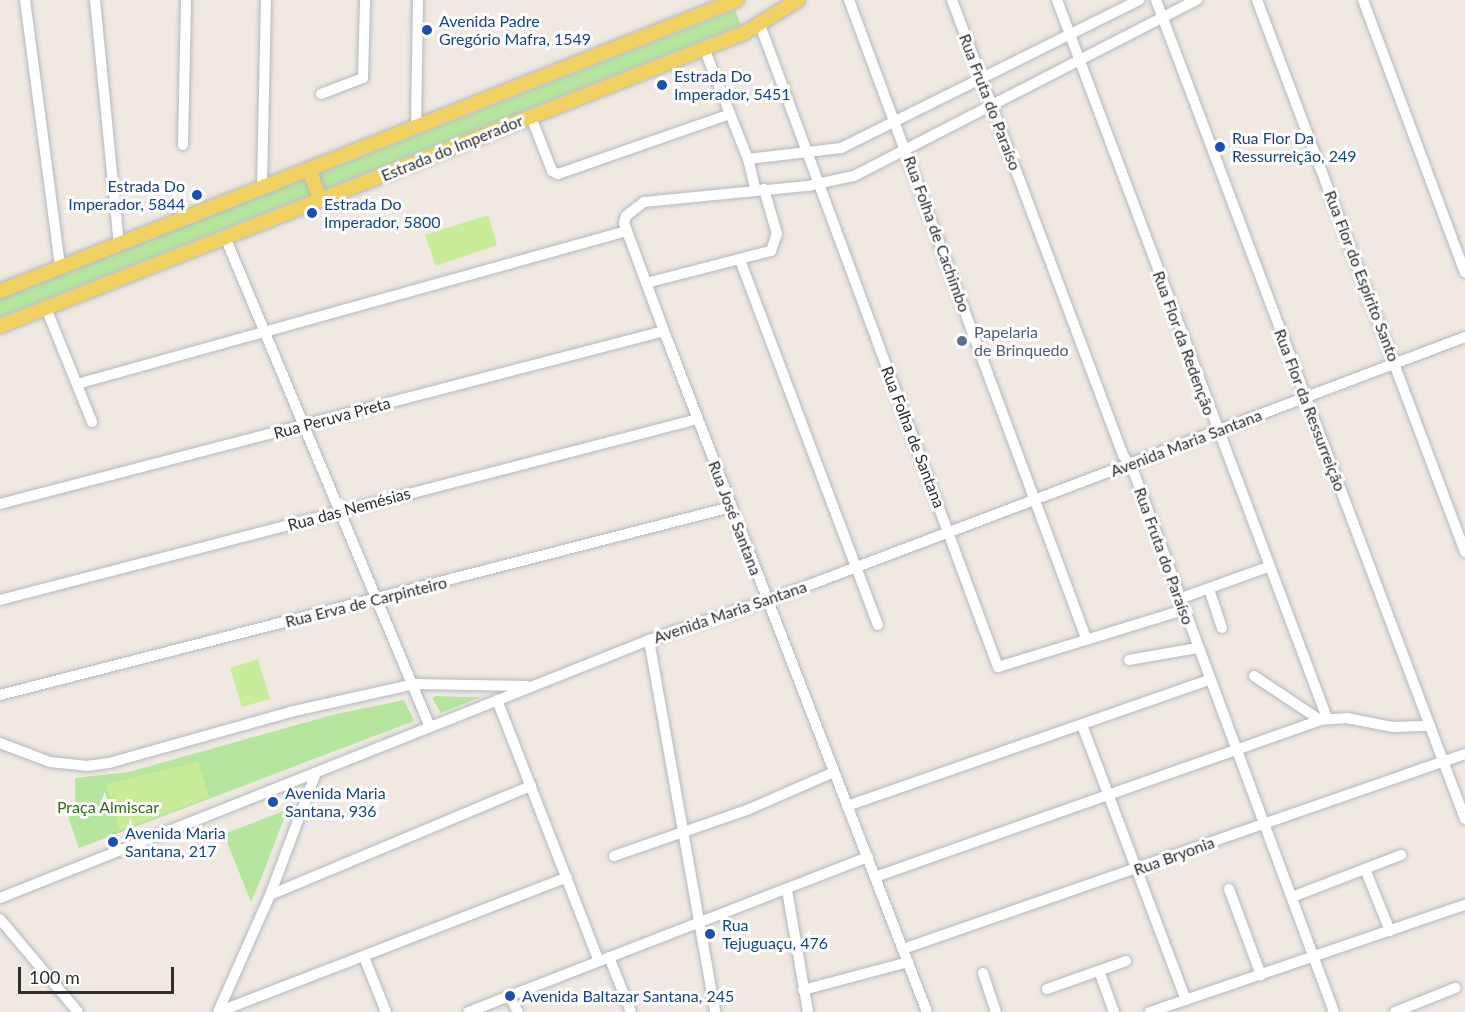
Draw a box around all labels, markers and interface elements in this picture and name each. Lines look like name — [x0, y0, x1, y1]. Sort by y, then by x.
place label: Avenida Padre Gregório Mafra, 1549 — [439, 11, 591, 49]
marker: Avenida Padre Gregório Mafra, 1549 — [420, 23, 434, 37]
street label: Rua Fruta do Paraíso — [955, 31, 1025, 173]
place label: Estrada Do Imperador, 5451 — [674, 66, 791, 104]
marker: Estrada Do Imperador, 5451 — [655, 78, 669, 92]
street label: Estrada do Imperador — [378, 111, 526, 185]
place label: Rua Flor Da Ressurreição, 249 — [1232, 128, 1357, 166]
marker: Rua Flor Da Ressurreição, 249 — [1213, 140, 1227, 154]
street label: Rua Folha de Cachimbo — [900, 153, 974, 315]
place label: Estrada Do Imperador, 5844 — [68, 176, 185, 214]
marker: Estrada Do Imperador, 5844 — [190, 188, 204, 202]
street label: Rua Flor do Espírito Santo — [1320, 188, 1404, 364]
place label: Estrada Do Imperador, 5800 — [324, 194, 441, 232]
marker: Estrada Do Imperador, 5800 — [305, 206, 319, 220]
street label: Rua Flor da Redenção — [1149, 268, 1219, 418]
place label: Papelaria de Brinquedo — [974, 322, 1069, 360]
street label: Rua Flor da Ressurreição — [1270, 326, 1350, 494]
marker: Papelaria de Brinquedo — [955, 334, 969, 348]
street label: Rua Folha de Santana — [877, 363, 949, 511]
street label: Rua Peruva Preta — [271, 393, 393, 443]
street label: Avenida Maria Santana — [1108, 405, 1264, 481]
street label: Rua José Santana — [704, 458, 766, 578]
street label: Rua das Nemésias — [286, 483, 412, 535]
street label: Rua Fruta do Paraíso — [1130, 485, 1198, 627]
street label: Rua Erva de Carpinteiro — [283, 573, 449, 631]
street label: Avenida Maria Santana — [651, 577, 809, 647]
place label: Avenida Maria Santana, 936 — [285, 783, 386, 821]
marker: Avenida Maria Santana, 936 — [266, 795, 280, 809]
park label: Praça Almiscar — [57, 797, 159, 817]
place label: Avenida Maria Santana, 217 — [125, 823, 226, 861]
street label: Rua Bryonia — [1131, 833, 1217, 879]
marker: Avenida Maria Santana, 217 — [106, 835, 120, 849]
place label: Rua Tejuguaçu, 476 — [722, 915, 828, 953]
marker: Rua Tejuguaçu, 476 — [703, 927, 717, 941]
scale bar — [21, 955, 177, 993]
text: 100 m — [29, 966, 80, 988]
place label: Avenida Baltazar Santana, 245 — [522, 986, 735, 1006]
marker: Avenida Baltazar Santana, 245 — [503, 989, 517, 1003]

